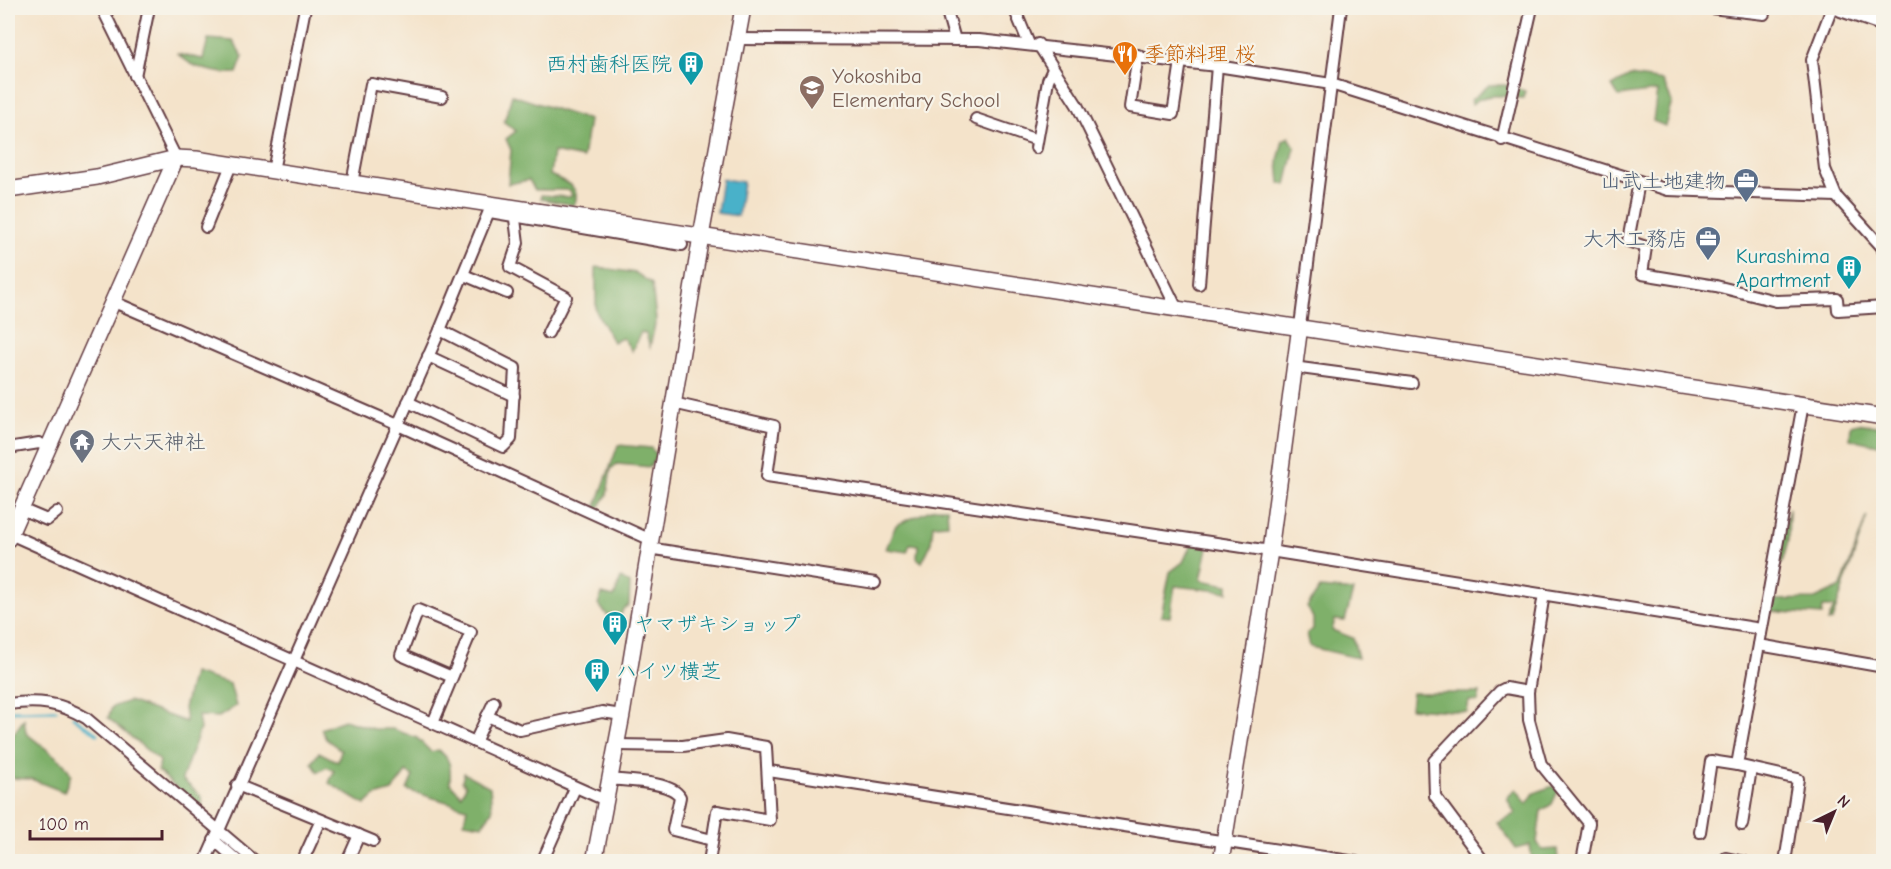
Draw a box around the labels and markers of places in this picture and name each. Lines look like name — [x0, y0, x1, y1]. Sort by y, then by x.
restaurant icon: 季節料理 桜 — [1110, 39, 1140, 77]
place label: 季節料理 桜 — [1144, 42, 1256, 66]
building icon: 西村歯科医院 — [676, 49, 706, 87]
place label: 西村歯科医院 — [546, 52, 672, 76]
place label: Yokoshiba Elementary School — [832, 64, 1000, 112]
school or university icon: Yokoshiba Elementary School — [797, 73, 827, 111]
office icon: 山武土地建物 — [1731, 166, 1761, 204]
place label: 山武土地建物 — [1600, 169, 1726, 193]
office icon: 大木工務店 — [1693, 224, 1723, 262]
place label: 大木工務店 — [1583, 227, 1688, 251]
place label: Kurashima Apartment — [1736, 244, 1831, 292]
building icon: Kurashima Apartment — [1834, 253, 1864, 291]
temple icon: 大六天神社 — [67, 427, 97, 465]
place label: 大六天神社 — [101, 430, 206, 454]
building icon: ヤマザキショップ — [600, 609, 630, 647]
place label: ヤマザキショップ — [634, 612, 801, 636]
building icon: ハイツ横芝 — [582, 656, 612, 694]
place label: ハイツ横芝 — [616, 659, 721, 683]

